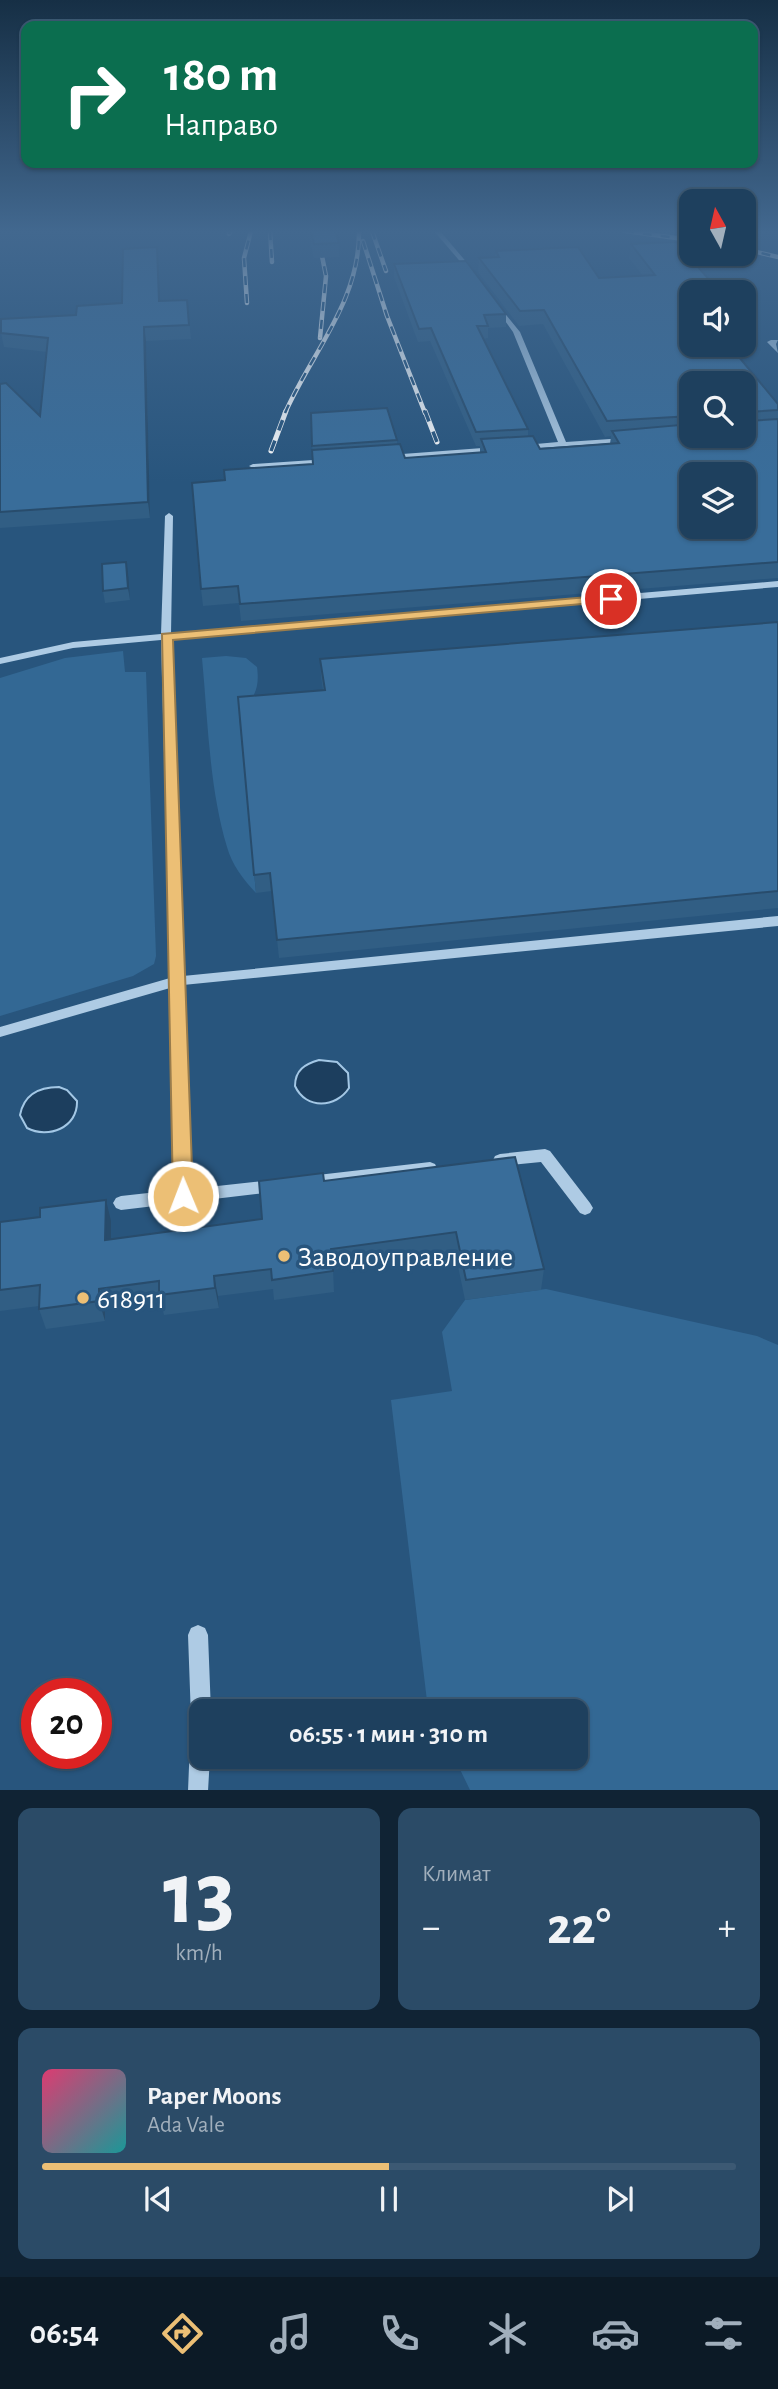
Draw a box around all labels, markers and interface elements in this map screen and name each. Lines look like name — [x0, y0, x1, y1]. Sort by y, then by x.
icon: right — [49, 49, 140, 140]
text: 180 m — [164, 51, 278, 100]
text: Направо — [164, 109, 278, 141]
north arrow — [679, 189, 756, 266]
map controls — [679, 189, 756, 539]
button: sound — [679, 280, 756, 357]
button: search — [679, 371, 756, 448]
button: layers — [679, 462, 756, 539]
pin — [581, 569, 641, 629]
icon: arrive — [592, 580, 630, 618]
position arrow — [146, 1159, 220, 1233]
place label: Заводоуправление — [298, 1244, 513, 1272]
marker: Заводоуправление — [276, 1248, 292, 1264]
place label: 618911 — [97, 1286, 166, 1314]
marker: 618911 — [75, 1290, 91, 1306]
speed limit sign: 20 — [21, 1678, 112, 1769]
text: 06:55 · 1 мин · 310 m — [289, 1721, 488, 1747]
text: 13 — [163, 1849, 235, 1940]
text: Климат — [422, 1863, 491, 1886]
text: 22° — [547, 1901, 611, 1953]
text: − — [422, 1909, 440, 1947]
text: + — [718, 1909, 736, 1947]
text: km/h — [175, 1942, 223, 1965]
text: Paper Moons — [147, 2083, 282, 2109]
text: Ada Vale — [147, 2114, 225, 2137]
icon: previous — [139, 2180, 177, 2218]
icon: pause — [370, 2180, 408, 2218]
icon: next — [601, 2180, 639, 2218]
icon: directions — [158, 2309, 207, 2358]
icon: music — [266, 2309, 315, 2358]
icon: phone — [375, 2309, 424, 2358]
icon: climate — [483, 2309, 532, 2358]
icon: car — [591, 2309, 640, 2358]
icon: filters — [699, 2309, 748, 2358]
text: 06:54 — [30, 2317, 99, 2349]

